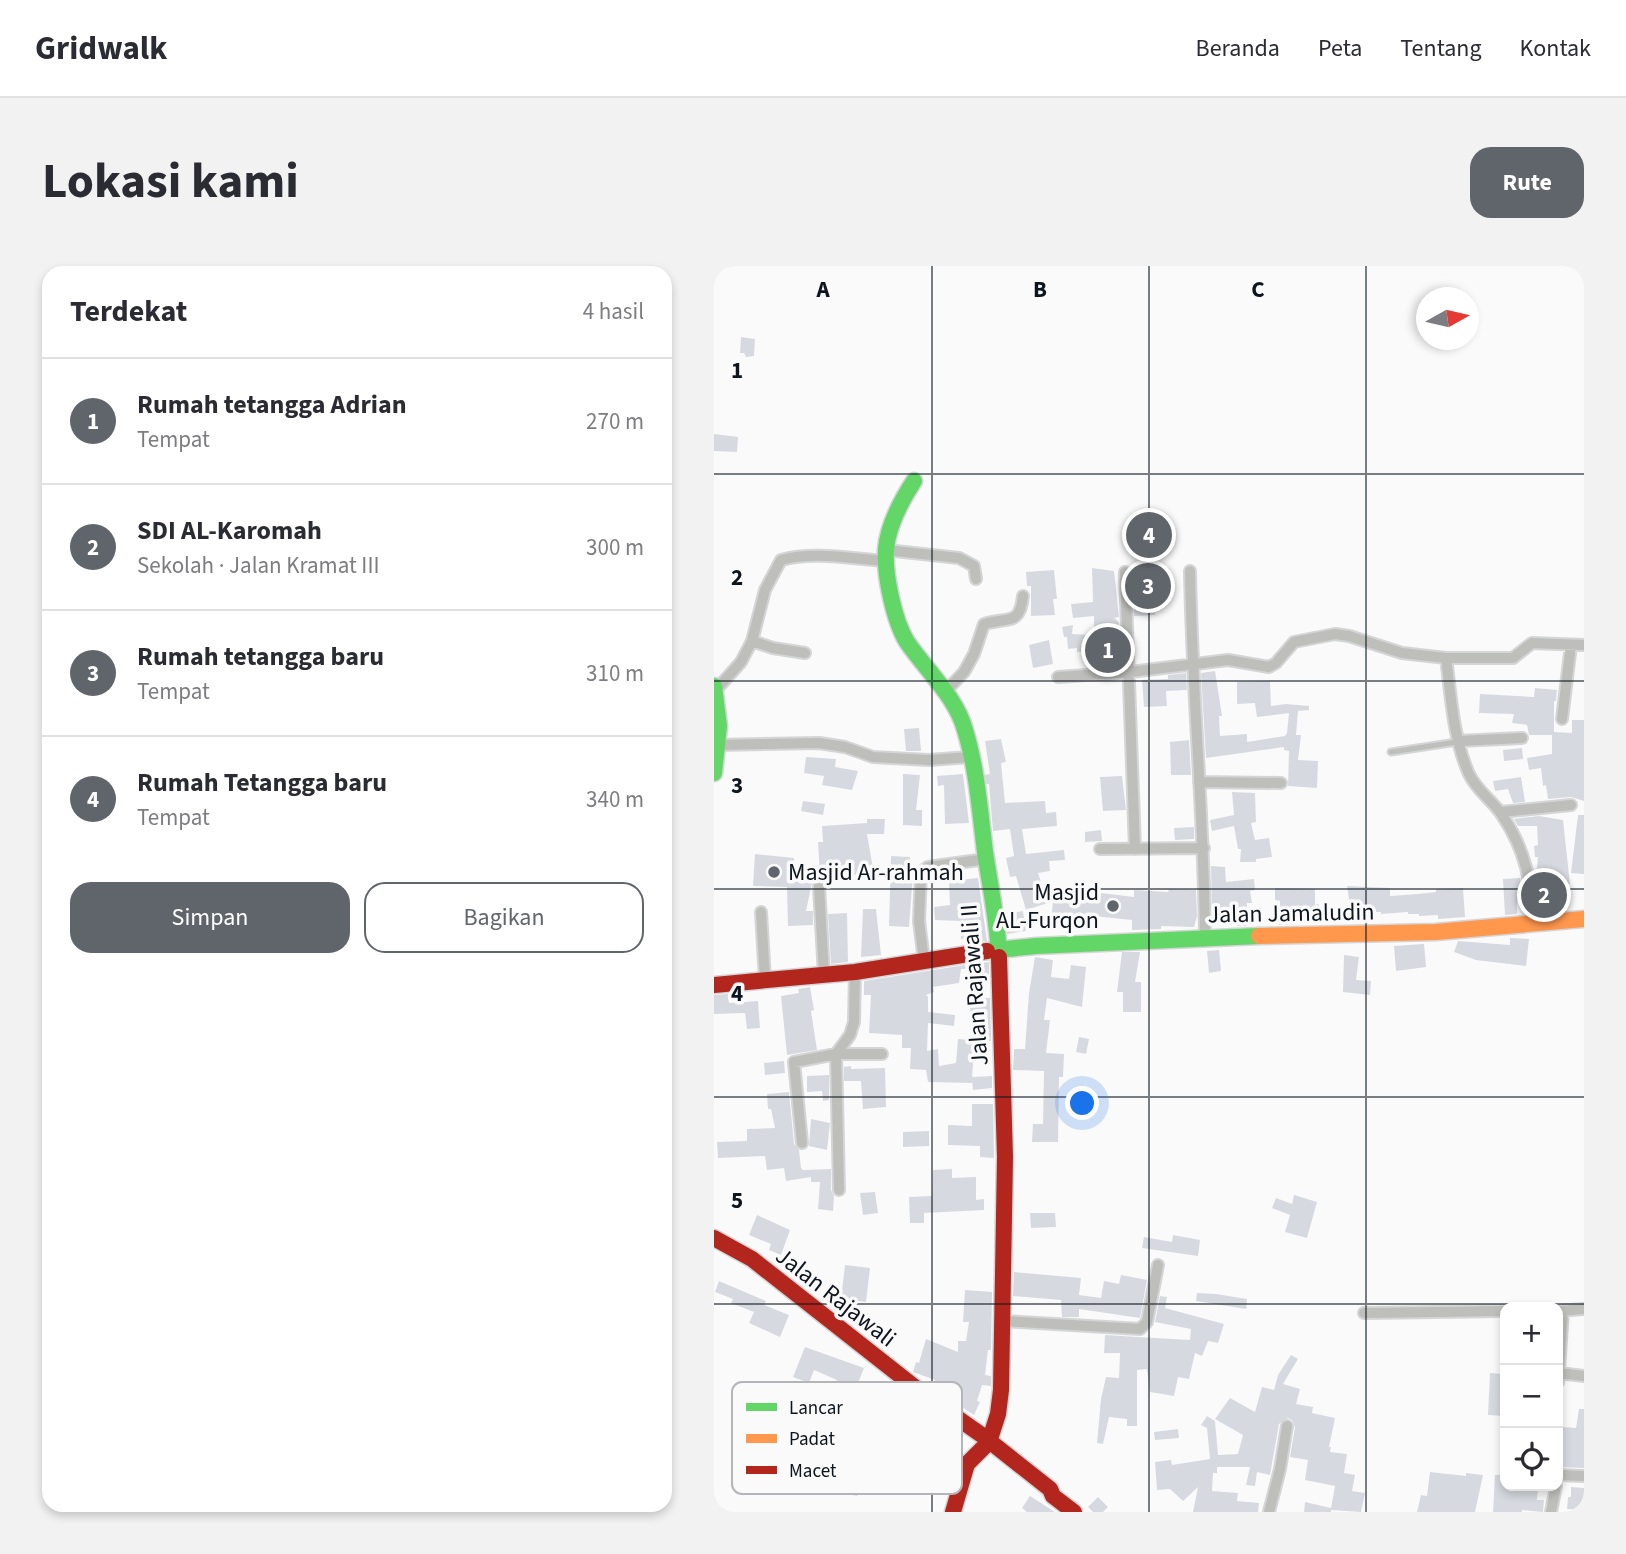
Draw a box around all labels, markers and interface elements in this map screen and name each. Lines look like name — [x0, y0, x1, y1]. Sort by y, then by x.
text: Gridwalk — [35, 25, 167, 72]
text: Beranda — [1196, 31, 1280, 66]
text: Peta — [1318, 31, 1362, 66]
text: Tentang — [1400, 31, 1482, 66]
text: Kontak — [1520, 31, 1591, 66]
text: Lokasi kami — [42, 147, 299, 217]
button: Rute — [1470, 147, 1584, 218]
text: A — [815, 273, 830, 306]
text: B — [1033, 273, 1047, 306]
text: C — [1251, 273, 1265, 306]
north arrow — [1416, 287, 1479, 350]
text: Terdekat — [70, 290, 187, 333]
text: 4 hasil — [583, 295, 644, 328]
text: 1 — [731, 354, 743, 387]
text: Rumah tetangga Adrian — [137, 386, 407, 423]
text: 1 — [87, 405, 99, 438]
text: 270 m — [586, 405, 644, 438]
text: Tempat — [137, 423, 210, 456]
pin: 4 — [1126, 509, 1172, 561]
text: SDI AL-Karomah — [137, 512, 322, 549]
text: 2 — [87, 531, 99, 564]
text: 300 m — [586, 531, 644, 564]
text: Sekolah · Jalan Kramat III — [137, 549, 379, 582]
pin: 3 — [1125, 560, 1171, 612]
text: 2 — [731, 561, 743, 594]
pin: 1 — [1085, 624, 1131, 676]
text: Rumah tetangga baru — [137, 638, 384, 675]
text: 3 — [87, 657, 99, 690]
text: 310 m — [586, 657, 644, 690]
text: Tempat — [137, 675, 210, 708]
text: Rumah Tetangga baru — [137, 764, 387, 801]
text: 3 — [731, 769, 743, 802]
text: 4 — [87, 783, 99, 816]
text: 340 m — [586, 783, 644, 816]
text: Tempat — [137, 801, 210, 834]
place label: Masjid Ar-rahmah — [788, 855, 964, 890]
marker: Masjid Ar-rahmah — [766, 864, 782, 880]
pin: 2 — [1521, 869, 1567, 921]
place label: Masjid AL-Furqon — [996, 875, 1099, 938]
button: Simpan — [70, 882, 350, 953]
button: Bagikan — [364, 882, 644, 953]
street label: Jalan Jamaludin — [1207, 895, 1375, 932]
marker: Masjid AL-Furqon — [1105, 898, 1121, 914]
street label: Jalan Rajawali II — [951, 903, 998, 1067]
text: 4 — [731, 977, 743, 1010]
your location — [1065, 1086, 1099, 1120]
text: 5 — [731, 1184, 743, 1217]
street label: Jalan Rajawali — [768, 1239, 903, 1356]
map controls — [1500, 1302, 1563, 1491]
button: + — [1500, 1302, 1563, 1365]
button: − — [1500, 1365, 1563, 1428]
legend — [732, 1382, 962, 1494]
text: Lancar — [789, 1395, 843, 1422]
text: Padat — [789, 1426, 835, 1453]
button: locate — [1500, 1428, 1563, 1491]
text: Macet — [789, 1458, 837, 1485]

